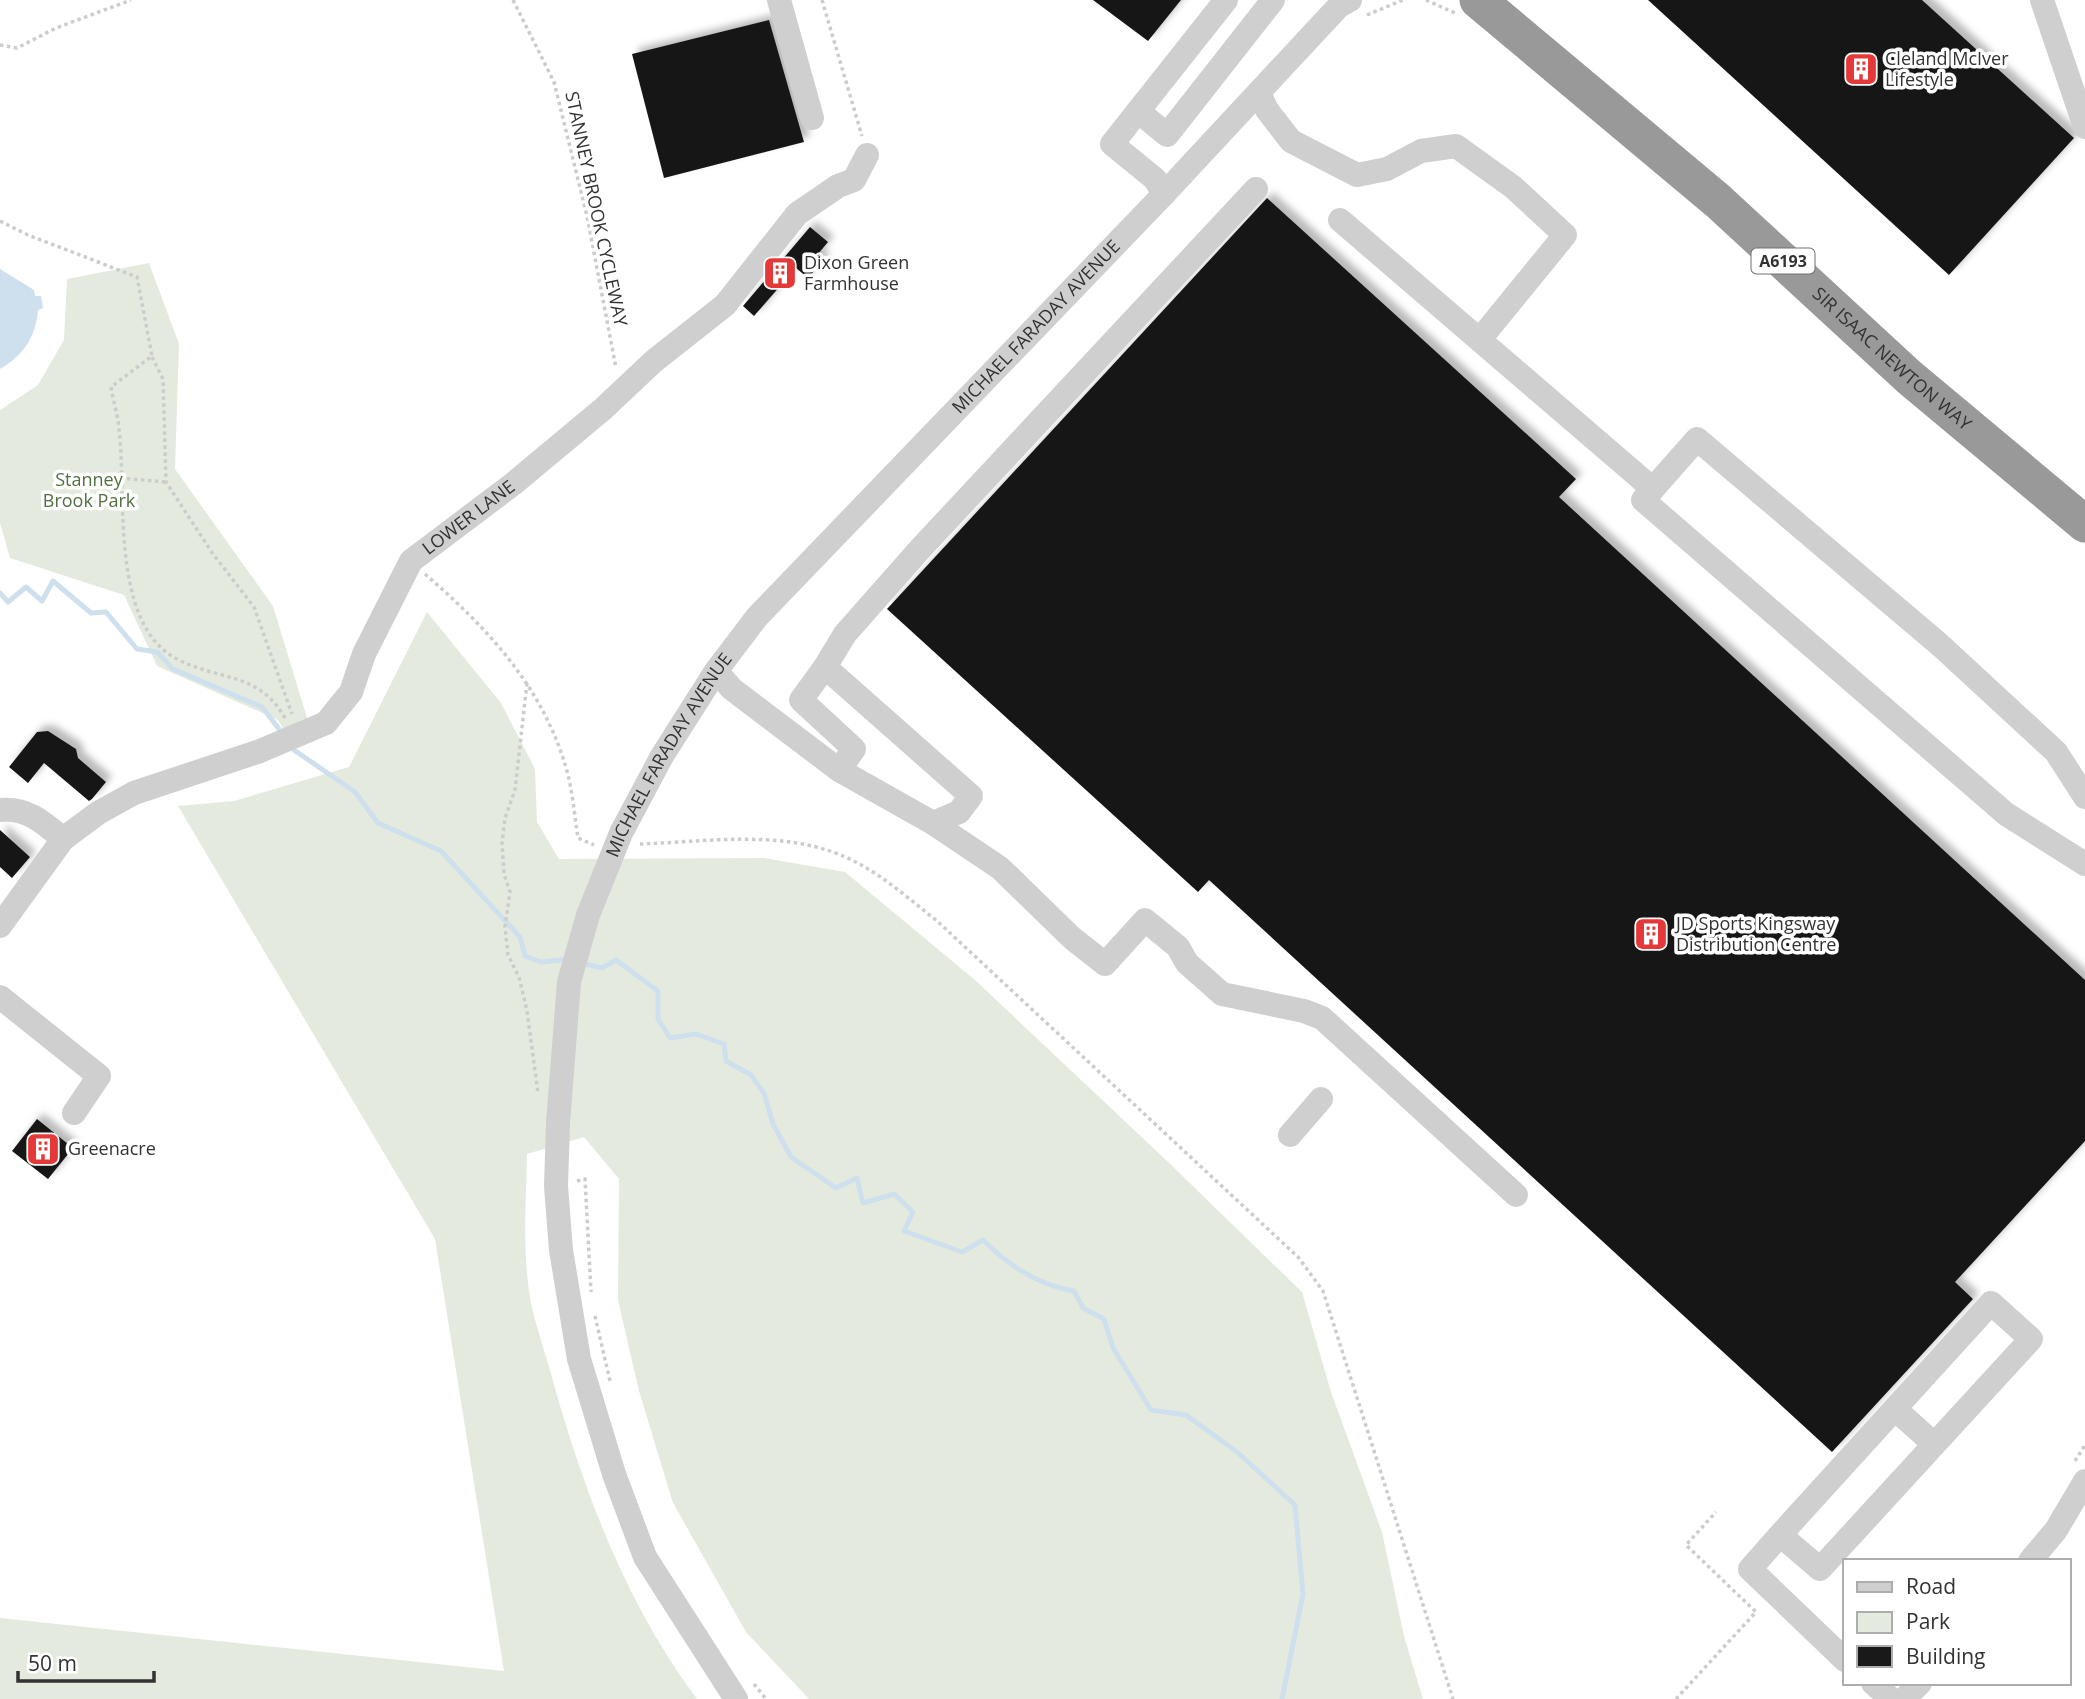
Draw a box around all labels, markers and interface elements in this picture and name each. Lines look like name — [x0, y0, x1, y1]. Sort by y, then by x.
place label: Cleland McIver Lifestyle — [1885, 46, 2009, 91]
building icon: Cleland McIver Lifestyle — [1842, 50, 1880, 88]
street label: STANNEY BROOK CYCLEWAY — [560, 89, 634, 329]
street label: MICHAEL FARADAY AVENUE — [946, 234, 1125, 418]
road number: A6193 — [1752, 248, 1814, 274]
place label: Dixon Green Farmhouse — [804, 250, 909, 295]
building icon: Dixon Green Farmhouse — [761, 254, 799, 292]
street label: SIR ISAAC NEWTON WAY — [1808, 281, 1978, 436]
park label: Stanney Brook Park — [43, 467, 136, 512]
street label: LOWER LANE — [417, 474, 519, 560]
street label: MICHAEL FARADAY AVENUE — [600, 647, 737, 860]
place label: JD Sports Kingsway Distribution Centre — [1674, 911, 1836, 956]
building icon: JD Sports Kingsway Distribution Centre — [1632, 915, 1670, 953]
building icon: Greenacre — [24, 1130, 62, 1168]
place label: Greenacre — [68, 1136, 156, 1160]
legend — [1843, 1559, 2071, 1685]
text: Road — [1906, 1572, 1956, 1600]
text: Park — [1906, 1607, 1950, 1635]
scale bar — [18, 1640, 154, 1684]
text: Building — [1906, 1642, 1985, 1670]
text: 50 m — [28, 1649, 77, 1677]

